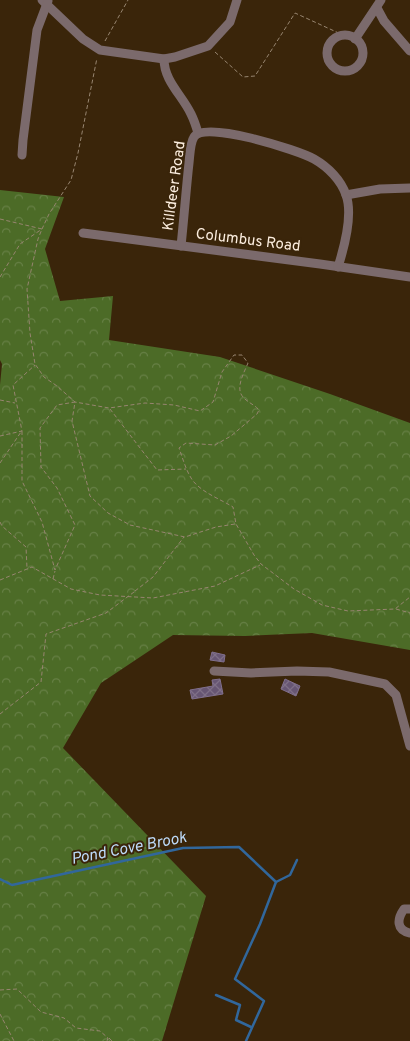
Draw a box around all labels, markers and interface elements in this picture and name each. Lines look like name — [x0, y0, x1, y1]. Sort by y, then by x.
street label: Killdeer Road — [159, 140, 191, 232]
street label: Columbus Road — [194, 225, 302, 257]
water label: Pond Cove Brook — [70, 828, 189, 870]

